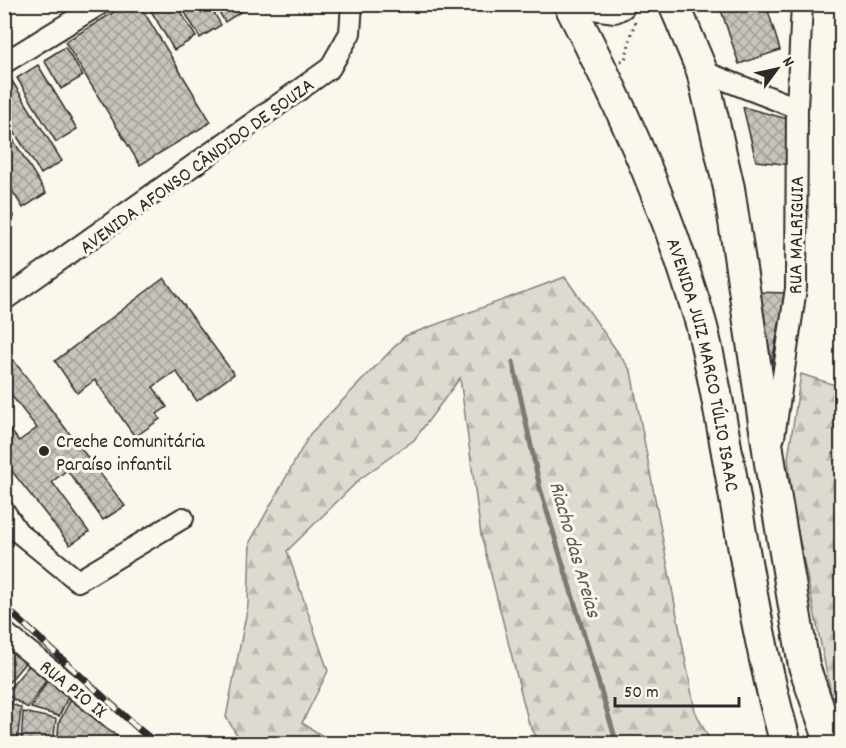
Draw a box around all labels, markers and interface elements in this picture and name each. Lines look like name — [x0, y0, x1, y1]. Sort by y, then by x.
north arrow — [747, 39, 807, 99]
text: N — [776, 53, 799, 72]
street label: AVENIDA AFONSO CÂNDIDO DE SOUZA — [75, 73, 321, 262]
street label: RUA MALRIGUIA — [783, 175, 813, 295]
street label: AVENIDA JUIZ MARCO TÚLIO ISAAC — [657, 235, 745, 494]
place label: Creche Comunitária Paraíso infantil — [56, 429, 205, 480]
marker: Creche Comunitária Paraíso infantil — [37, 444, 51, 458]
water label: Riacho das Areias — [539, 478, 607, 623]
street label: RUA PIO IX — [32, 654, 112, 726]
scale bar — [615, 670, 740, 708]
text: 50 m — [624, 681, 659, 706]

